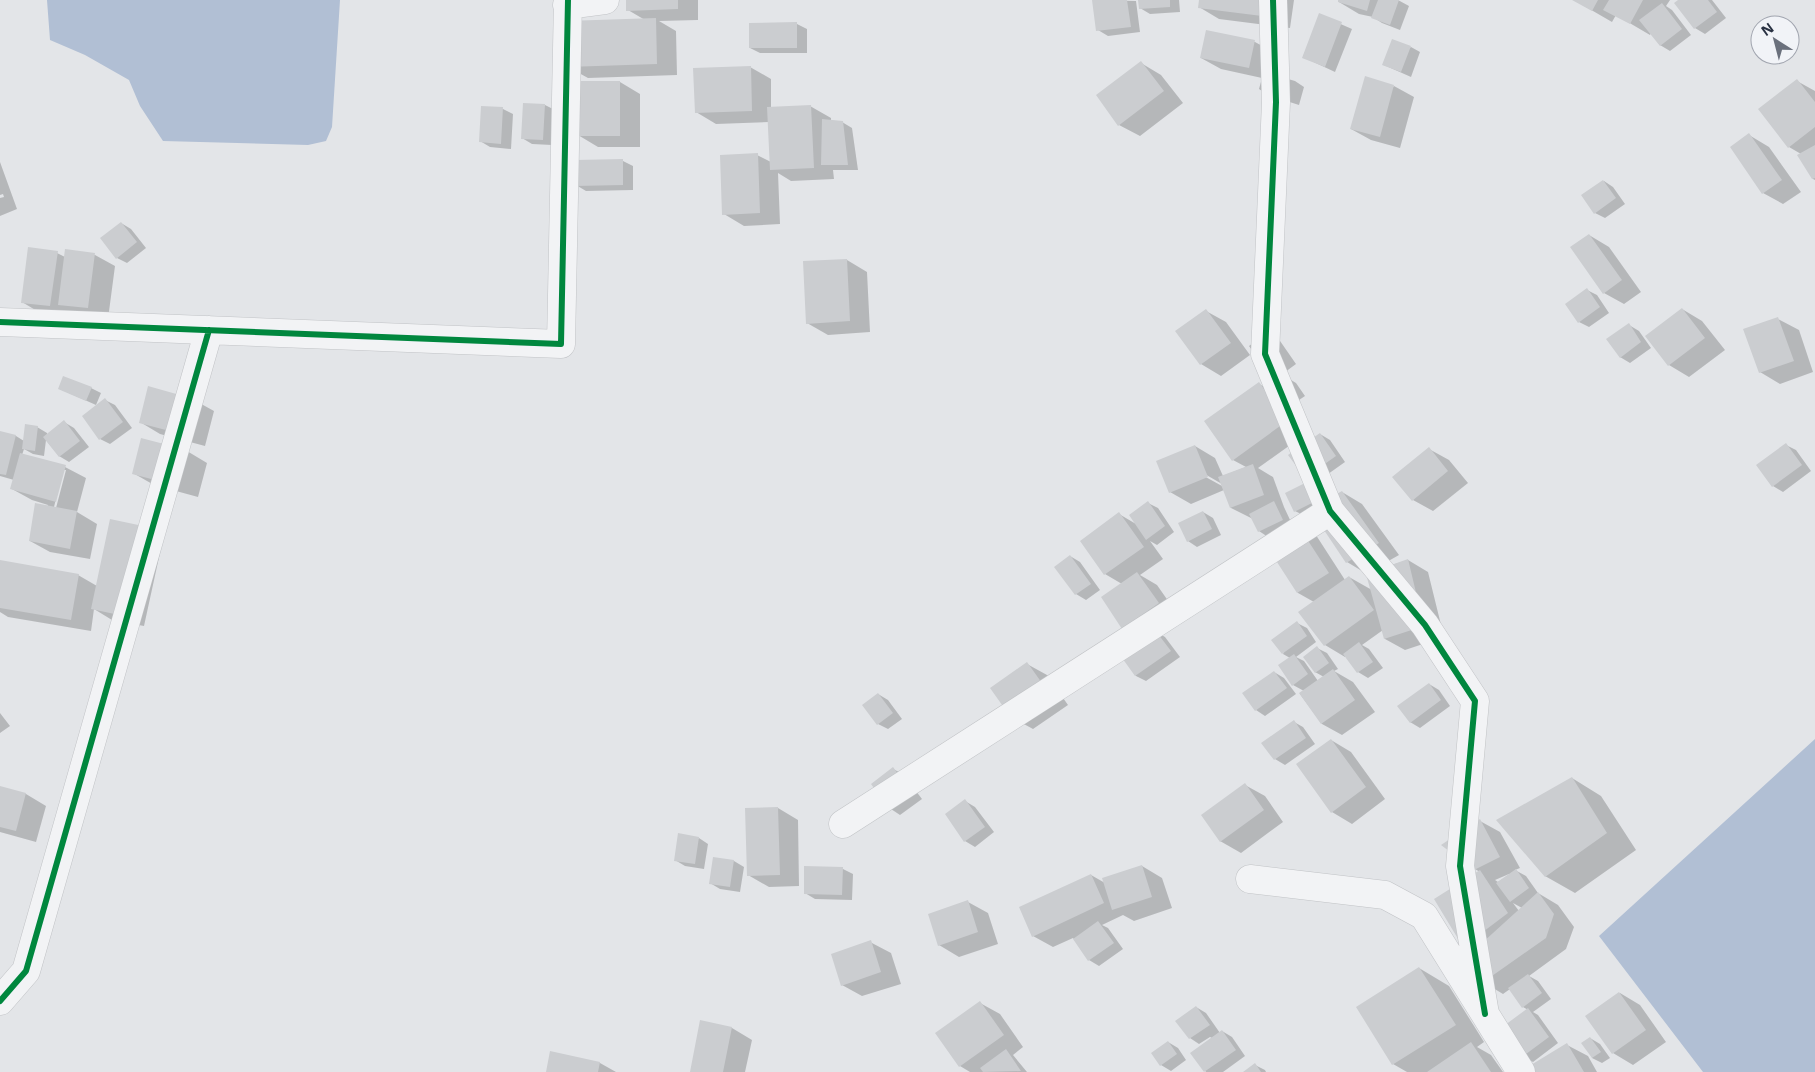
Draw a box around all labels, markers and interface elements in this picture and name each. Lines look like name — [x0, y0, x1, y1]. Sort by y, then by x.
north arrow — [1750, 15, 1800, 65]
text: N — [1757, 18, 1777, 40]

